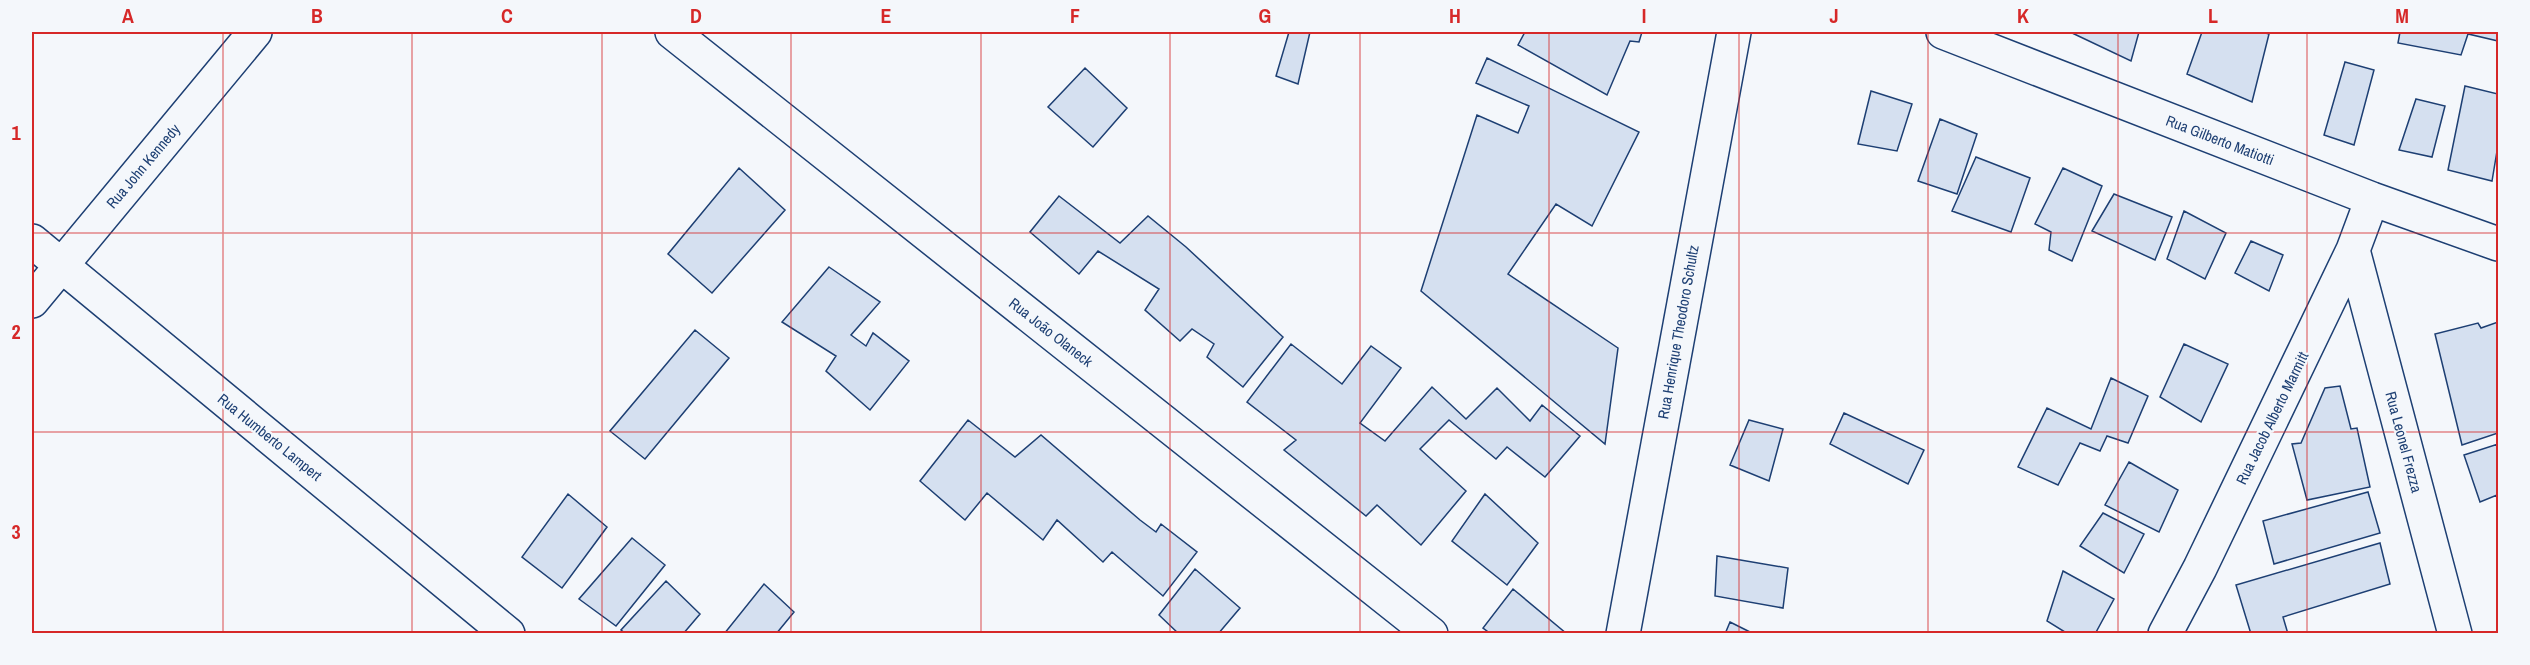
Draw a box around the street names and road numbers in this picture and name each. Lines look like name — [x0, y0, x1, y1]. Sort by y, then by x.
street label: Rua Gilberto Matiotti — [2163, 110, 2277, 170]
street label: Rua John Kennedy — [101, 119, 185, 213]
street label: Rua Henrique Theodoro Schultz — [1652, 243, 1704, 421]
street label: Rua João Olaneck — [1005, 293, 1098, 372]
street label: Rua Jacob Alberto Marmitt — [2231, 347, 2314, 488]
street label: Rua Humberto Lampert — [213, 388, 327, 486]
street label: Rua Leonel Frezza — [2380, 389, 2428, 495]

